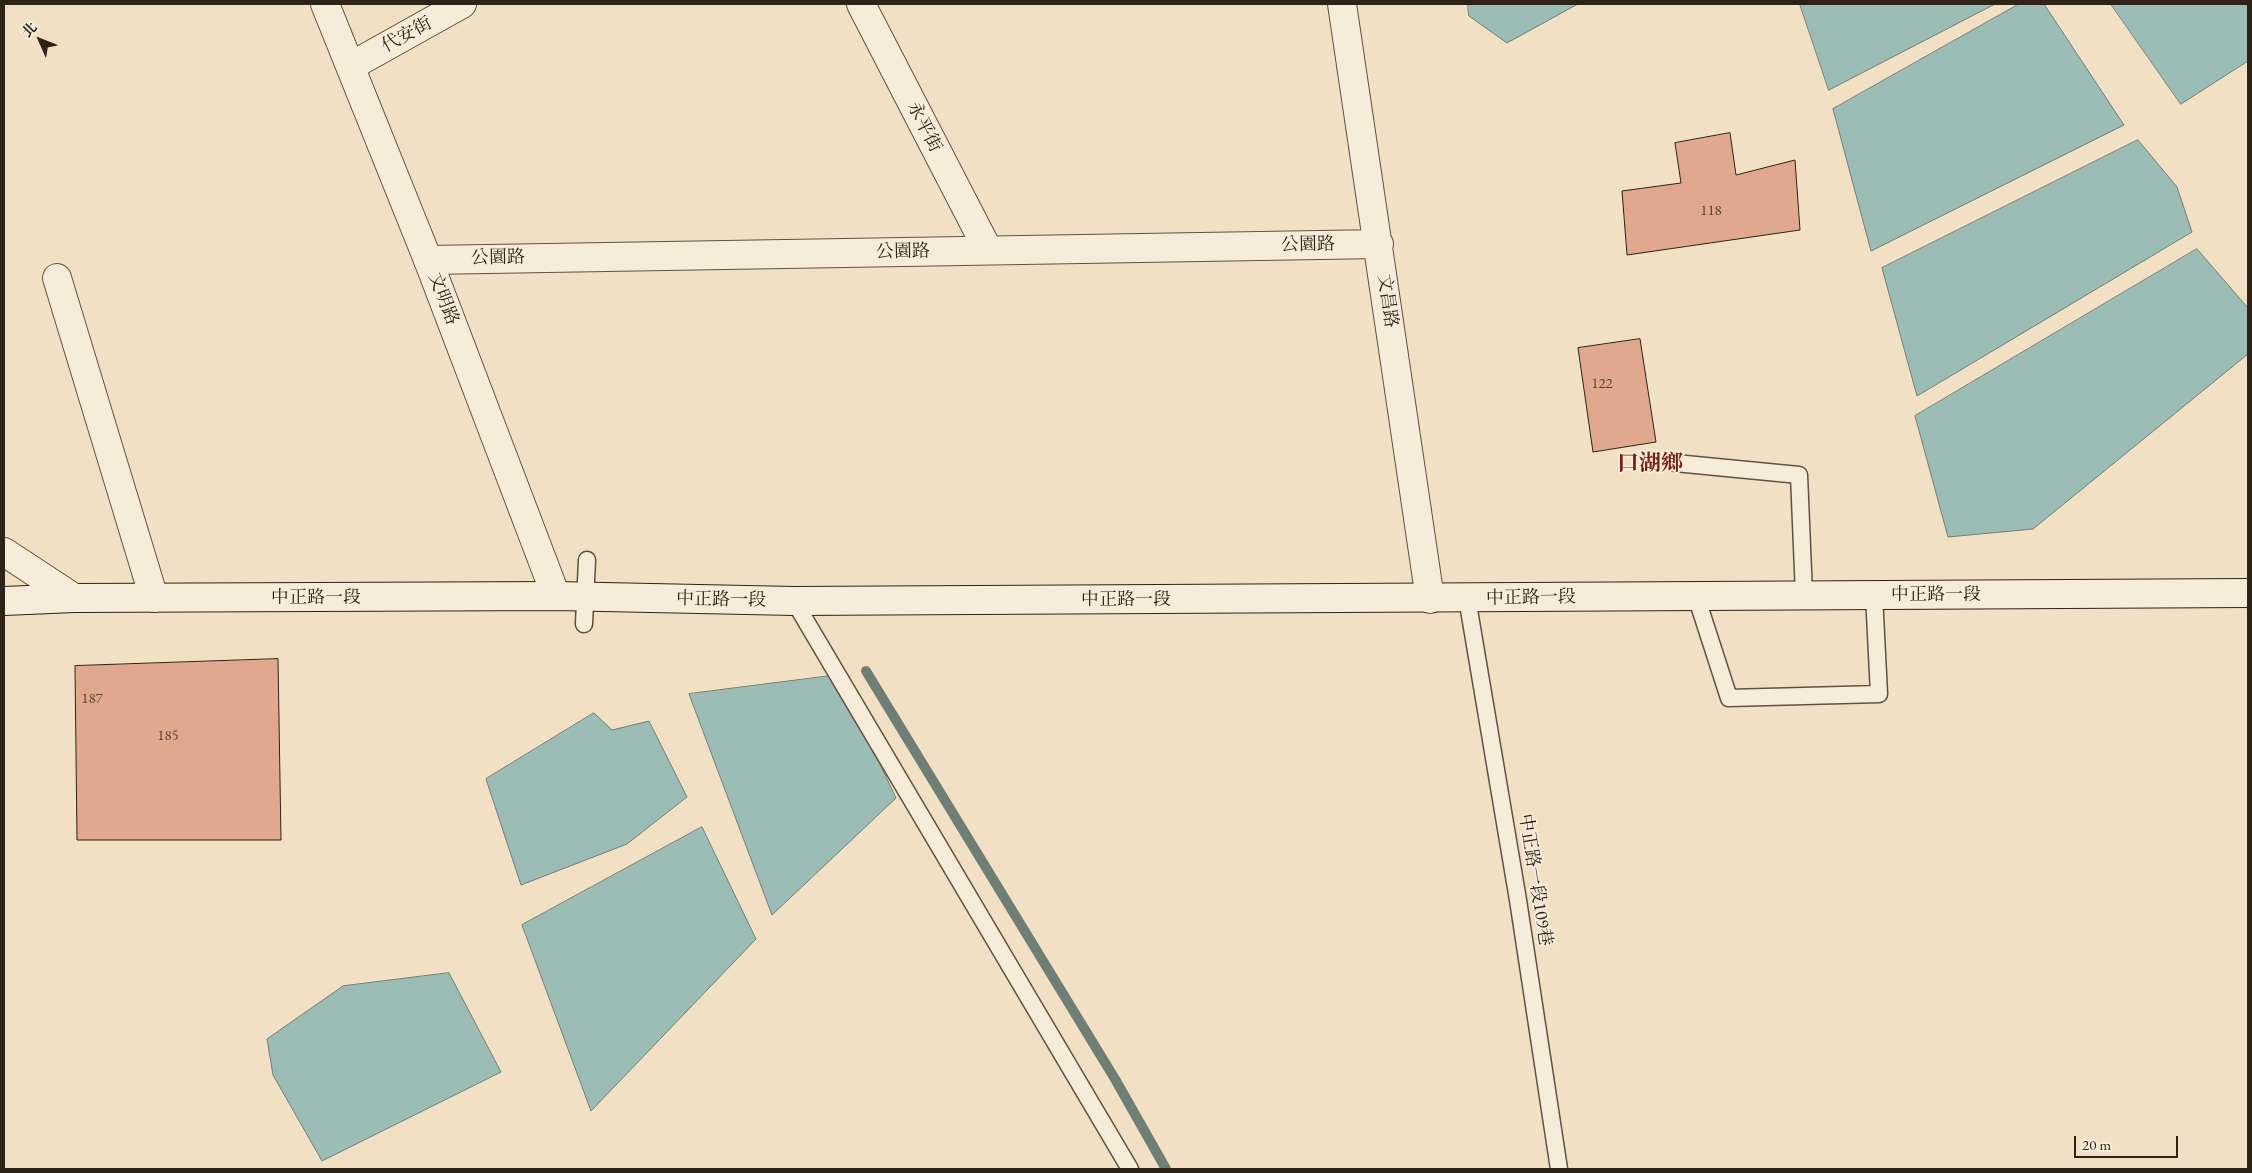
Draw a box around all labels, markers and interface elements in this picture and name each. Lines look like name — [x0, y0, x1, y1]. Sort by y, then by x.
street label: 代安街 — [378, 12, 436, 58]
north arrow — [15, 15, 65, 65]
text: 北 — [18, 18, 41, 41]
street label: 永平街 — [902, 98, 946, 156]
house number: 118 — [1700, 202, 1722, 220]
street label: 公園路 — [1281, 234, 1335, 256]
street label: 公園路 — [876, 241, 930, 263]
street label: 公園路 — [471, 247, 525, 269]
street label: 文明路 — [423, 270, 463, 328]
street label: 文昌路 — [1373, 273, 1401, 329]
house number: 122 — [1591, 375, 1613, 393]
district label: 口湖鄉 — [1617, 451, 1683, 477]
street label: 中正路一段 — [1891, 584, 1981, 606]
street label: 中正路一段 — [1486, 586, 1576, 610]
street label: 中正路一段 — [271, 587, 361, 609]
street label: 中正路一段 — [676, 588, 766, 612]
street label: 中正路一段 — [1081, 589, 1171, 611]
house number: 187 — [81, 690, 103, 708]
house number: 185 — [157, 727, 179, 745]
street label: 中正路一段109巷 — [1514, 812, 1556, 948]
scale bar — [2077, 1126, 2181, 1158]
text: 20 m — [2082, 1135, 2111, 1154]

